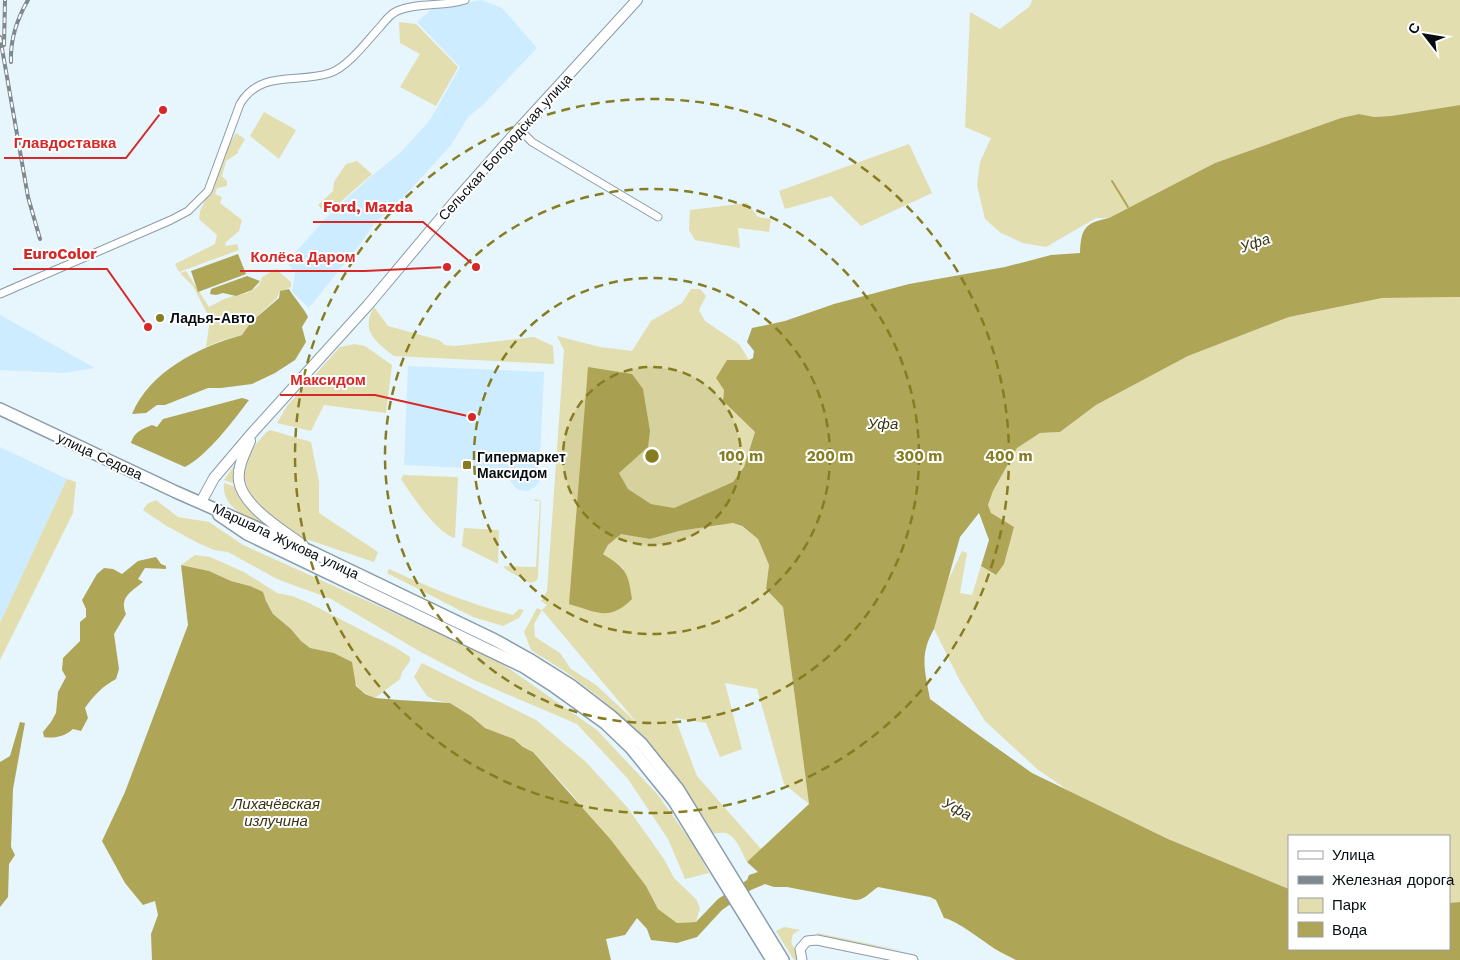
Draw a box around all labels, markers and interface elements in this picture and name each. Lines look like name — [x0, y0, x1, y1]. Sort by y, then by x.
north arrow — [1400, 10, 1450, 60]
text: С — [1404, 20, 1423, 37]
street label: Сельская Богородская улица — [435, 70, 575, 224]
callout: Главдоставка — [4, 128, 126, 158]
text: Главдоставка — [14, 134, 117, 152]
callout: Ford, Mazda — [313, 192, 423, 222]
text: Ford, Mazda — [323, 198, 413, 216]
water label: Уфа — [1237, 230, 1272, 257]
callout: EuroColor — [13, 239, 107, 269]
callout: Колёса Даром — [240, 241, 365, 271]
text: EuroColor — [23, 245, 97, 263]
text: Колёса Даром — [250, 248, 356, 266]
place label: Ладья-Авто — [170, 310, 255, 326]
marker: Ладья-Авто — [154, 312, 166, 324]
callout: Максидом — [280, 365, 375, 395]
text: Максидом — [290, 371, 366, 389]
water label: Уфа — [867, 415, 898, 433]
street label: улица Седова — [55, 429, 145, 483]
centre of rings — [643, 447, 661, 465]
text: 100 m — [719, 447, 763, 465]
text: 200 m — [807, 447, 853, 465]
text: 300 m — [896, 447, 942, 465]
text: 400 m — [985, 447, 1033, 465]
place label: Гипермаркет Максидом — [477, 449, 566, 481]
marker: Гипермаркет Максидом — [461, 459, 473, 471]
street label: Маршала Жукова улица — [210, 500, 362, 582]
water label: Уфа — [938, 793, 975, 824]
water label: Лихачёвская излучина — [231, 795, 320, 830]
legend — [1288, 835, 1450, 950]
text: Улица — [1332, 846, 1375, 864]
text: Железная дорога — [1332, 871, 1455, 889]
text: Парк — [1332, 896, 1366, 914]
text: Вода — [1332, 921, 1368, 939]

